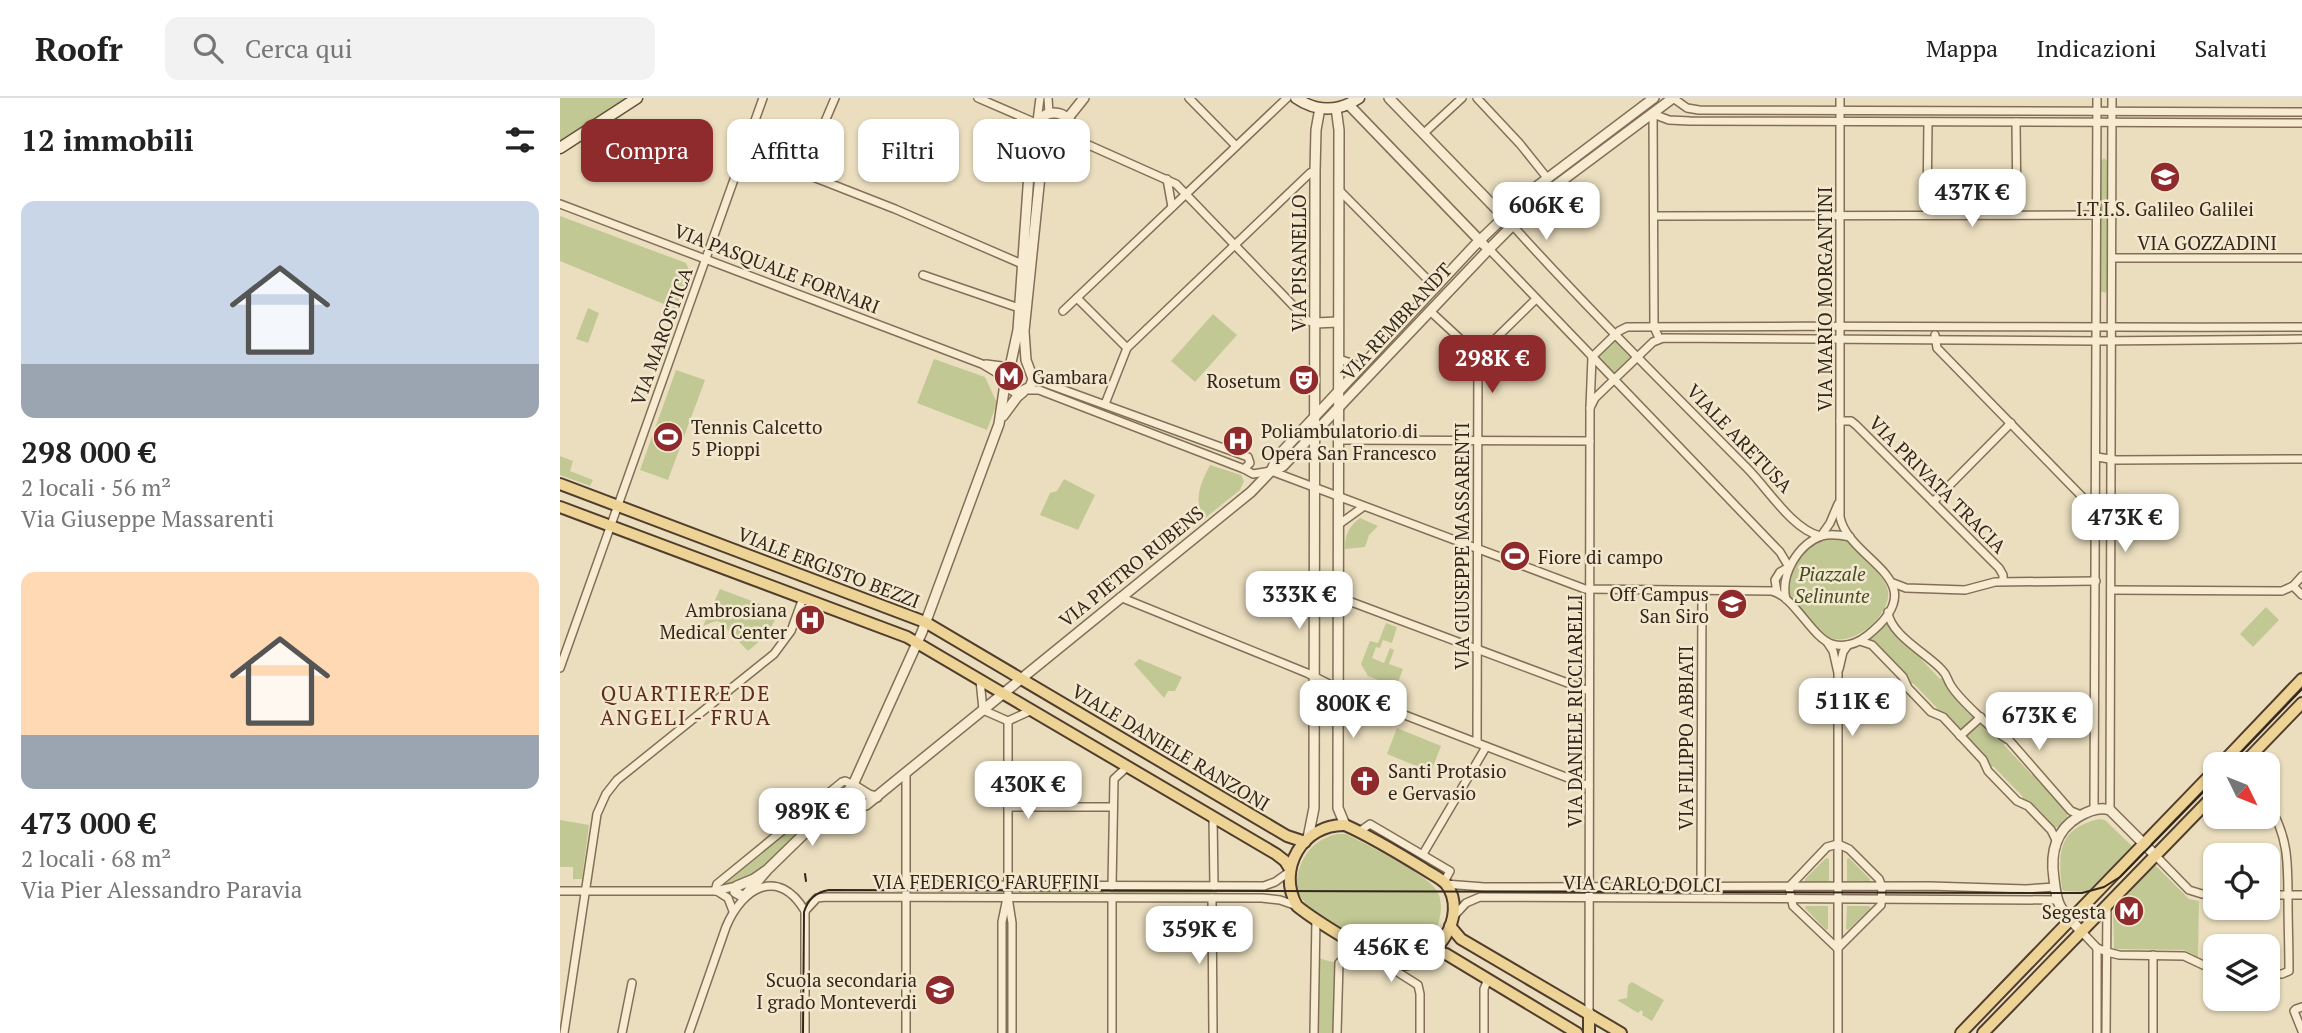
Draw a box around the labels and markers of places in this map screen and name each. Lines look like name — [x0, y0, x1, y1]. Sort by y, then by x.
school or university icon: I.T.I.S. Galileo Galilei — [2148, 160, 2182, 194]
pin: 437K € — [1915, 170, 2029, 229]
pin: 606K € — [1489, 183, 1603, 242]
place label: I.T.I.S. Galileo Galilei — [2076, 196, 2254, 221]
pin: 298K € — [1435, 336, 1549, 395]
metro station icon: Gambara — [992, 359, 1026, 393]
theatre icon: Rosetum — [1287, 363, 1321, 397]
place label: Gambara — [1032, 364, 1108, 389]
place label: Rosetum — [1207, 368, 1282, 393]
place label: Tennis Calcetto 5 Pioppi — [691, 414, 822, 461]
place label: Poliambulatorio di Opera San Francesco — [1261, 418, 1436, 465]
sports icon: Tennis Calcetto 5 Pioppi — [651, 420, 685, 454]
hospital icon: Poliambulatorio di Opera San Francesco — [1221, 424, 1255, 458]
pin: 473K € — [2068, 494, 2182, 554]
sports icon: Fiore di campo — [1498, 539, 1532, 573]
place label: Fiore di campo — [1538, 544, 1663, 569]
pin: 333K € — [1242, 572, 1356, 631]
place label: Off Campus San Siro — [1609, 581, 1709, 628]
school or university icon: Off Campus San Siro — [1715, 587, 1749, 621]
place label: Ambrosiana Medical Center — [659, 597, 788, 644]
hospital icon: Ambrosiana Medical Center — [793, 603, 827, 637]
pin: 511K € — [1795, 678, 1909, 738]
pin: 800K € — [1296, 680, 1410, 740]
pin: 673K € — [1982, 692, 2096, 752]
place label: Santi Protasio e Gervasio — [1388, 758, 1506, 805]
pin: 430K € — [971, 762, 1085, 821]
church icon: Santi Protasio e Gervasio — [1348, 764, 1382, 798]
pin: 989K € — [755, 788, 869, 848]
metro station icon: Segesta — [2112, 894, 2146, 928]
place label: Segesta — [2042, 899, 2106, 924]
pin: 359K € — [1142, 906, 1256, 966]
pin: 456K € — [1334, 924, 1448, 984]
place label: Scuola secondaria I grado Monteverdi — [756, 967, 917, 1014]
school or university icon: Scuola secondaria I grado Monteverdi — [923, 973, 957, 1007]

